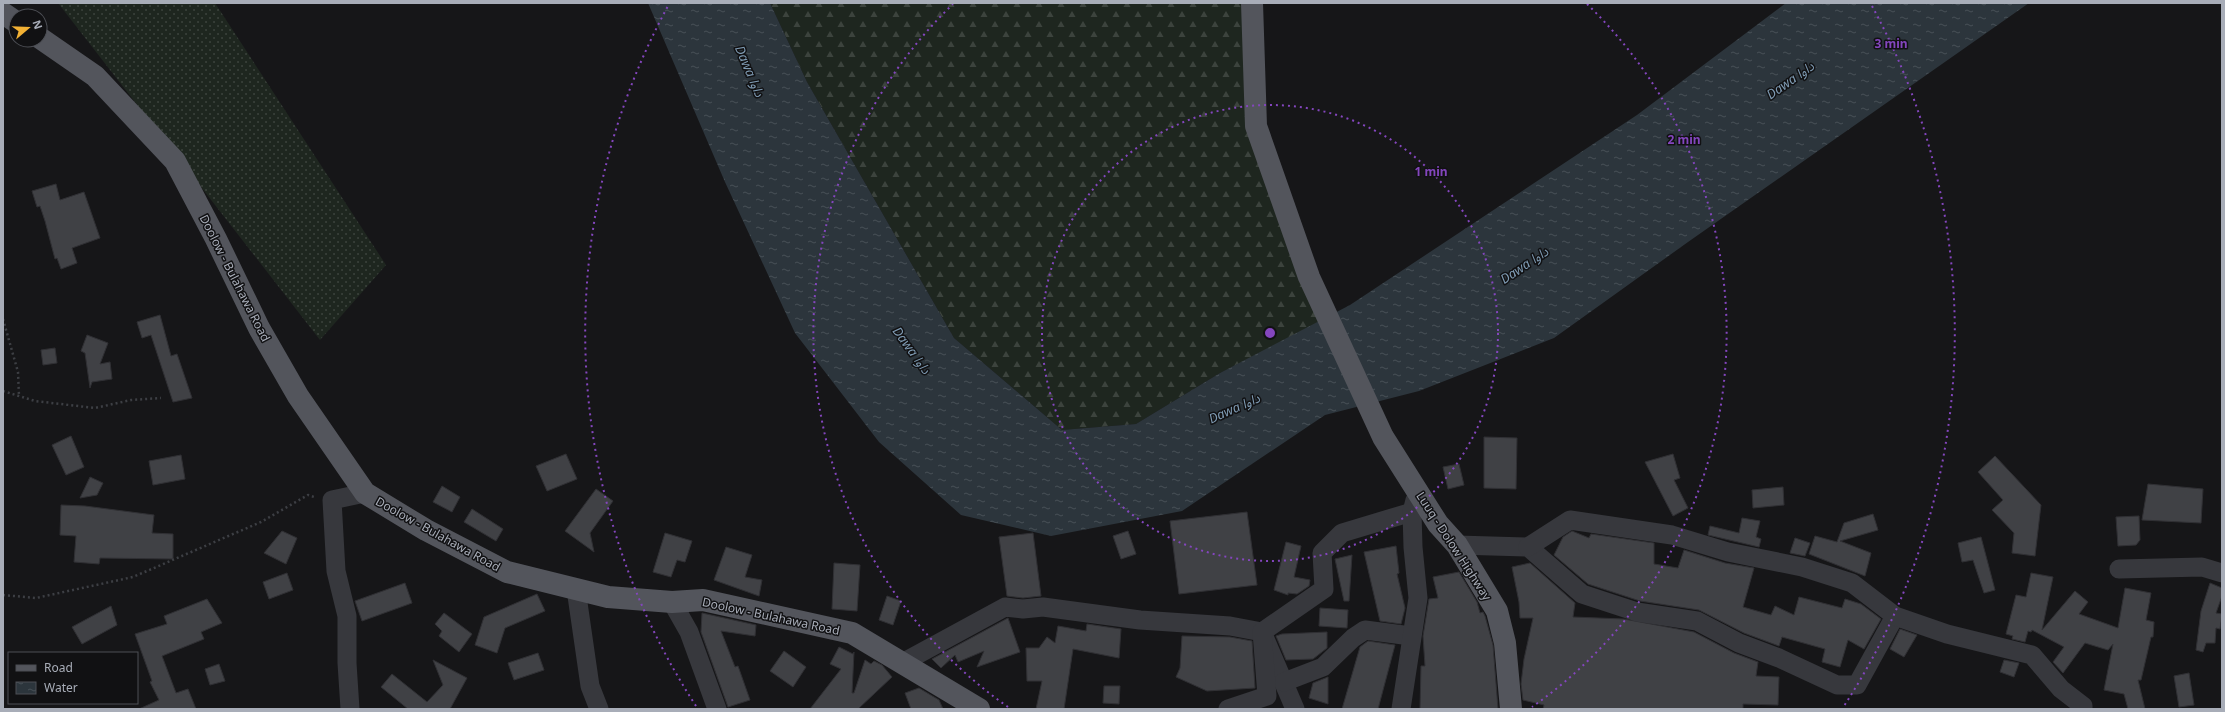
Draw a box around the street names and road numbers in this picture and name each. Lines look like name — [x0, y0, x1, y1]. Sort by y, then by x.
street label: Doolow - Bulahawa Road — [196, 212, 274, 344]
street label: Luuq - Dolow Highway — [1412, 488, 1496, 604]
street label: Doolow - Bulahawa Road — [373, 493, 503, 575]
street label: Doolow - Bulahawa Road — [701, 593, 841, 639]

